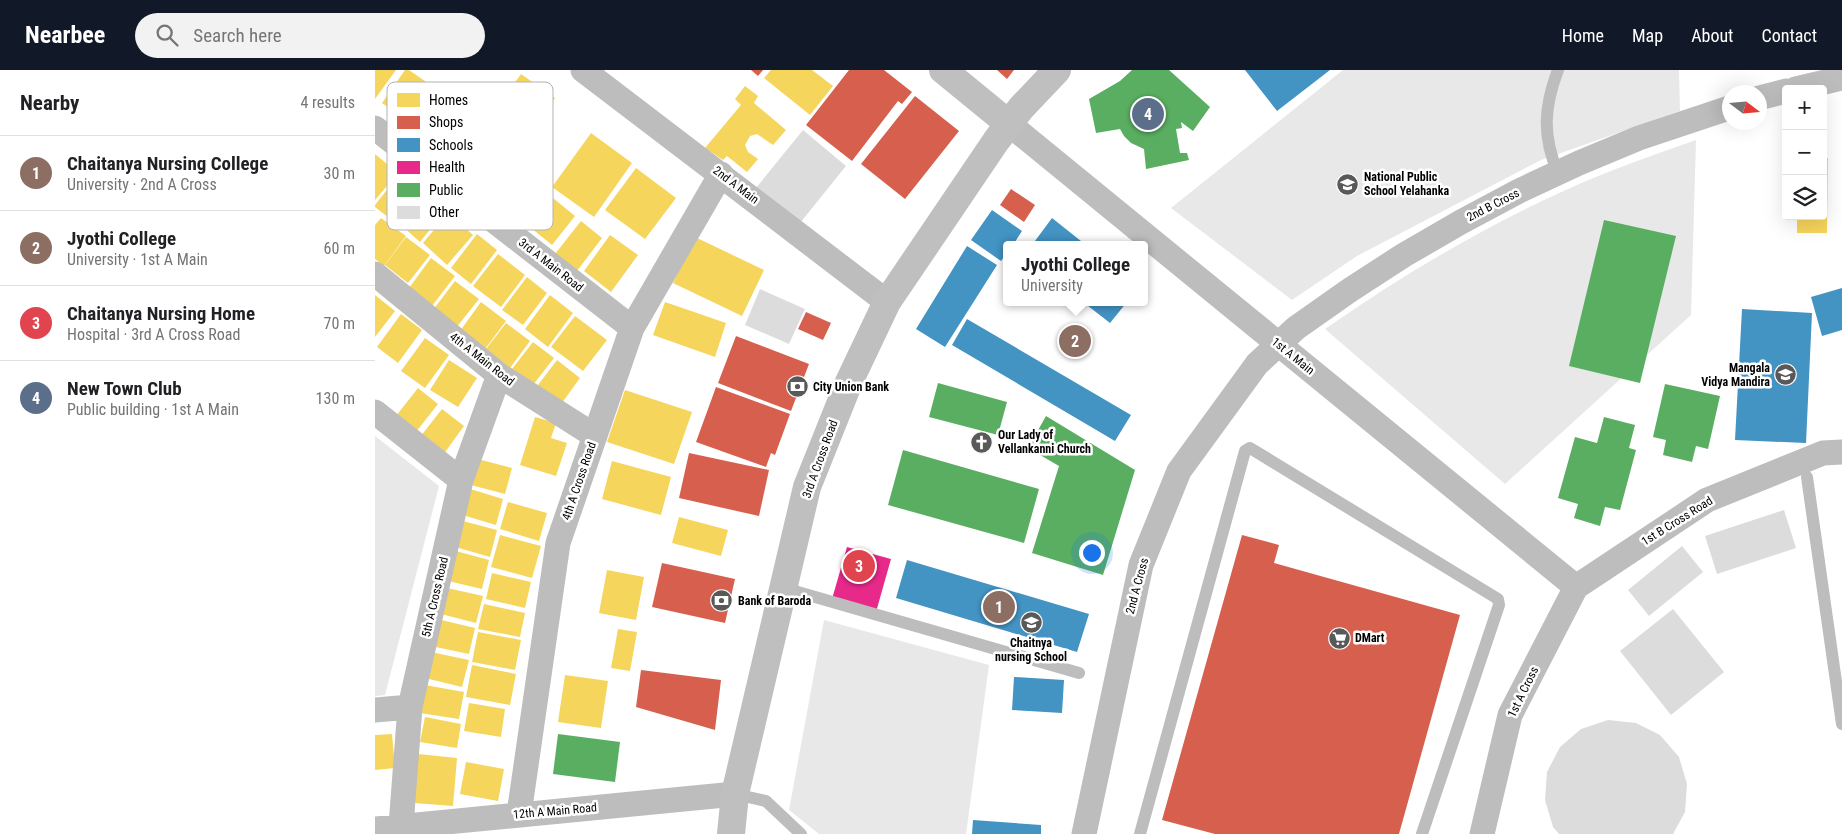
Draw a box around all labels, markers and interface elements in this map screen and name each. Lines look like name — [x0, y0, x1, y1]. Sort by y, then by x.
search box — [135, 13, 485, 58]
text: Nearbee — [25, 21, 105, 49]
icon: search — [153, 21, 181, 49]
text: Search here — [193, 24, 282, 47]
text: Home — [1562, 25, 1604, 46]
text: Map — [1632, 25, 1663, 46]
text: About — [1691, 25, 1733, 46]
text: Contact — [1761, 25, 1817, 46]
legend — [387, 82, 553, 230]
north arrow — [1722, 85, 1767, 130]
map controls — [1782, 85, 1827, 220]
button: + — [1782, 85, 1827, 130]
text: Nearby — [20, 91, 79, 115]
text: Homes — [429, 92, 468, 108]
text: 4 results — [300, 93, 355, 112]
pin: 4 — [1132, 95, 1164, 133]
text: Shops — [429, 114, 463, 130]
button: − — [1782, 130, 1827, 175]
text: Schools — [429, 137, 473, 153]
text: Chaitanya Nursing College — [67, 152, 268, 175]
text: Health — [429, 159, 465, 175]
street label: 2nd A Main — [710, 163, 762, 207]
text: 1 — [32, 164, 40, 183]
text: 30 m — [323, 164, 355, 183]
place label: National Public School Yelahanka — [1364, 170, 1449, 198]
school or university icon: National Public School Yelahanka — [1336, 172, 1360, 196]
text: University · 2nd A Cross — [67, 175, 217, 194]
button: layers — [1782, 175, 1827, 220]
text: Public — [429, 182, 463, 198]
street label: 2nd B Cross — [1464, 186, 1522, 224]
text: Other — [429, 204, 459, 220]
text: Jyothi College — [67, 227, 176, 250]
street label: 3rd A Main Road — [516, 235, 586, 295]
text: 2 — [32, 239, 40, 258]
text: 60 m — [323, 239, 355, 258]
popup — [1003, 241, 1148, 306]
text: University · 1st A Main — [67, 250, 208, 269]
text: Jyothi College — [1021, 253, 1130, 276]
text: University — [1021, 276, 1083, 295]
text: Chaitanya Nursing Home — [67, 302, 255, 325]
text: 3 — [32, 314, 40, 333]
text: 70 m — [323, 314, 355, 333]
pin: 2 — [1059, 322, 1091, 360]
text: Hospital · 3rd A Cross Road — [67, 325, 240, 344]
street label: 4th A Main Road — [447, 329, 517, 389]
street label: 1st A Main — [1269, 335, 1317, 378]
place label: Mangala Vidya Mandira — [1701, 361, 1770, 389]
school or university icon: Mangala Vidya Mandira — [1774, 363, 1798, 387]
bank icon: City Union Bank — [785, 375, 809, 399]
text: New Town Club — [67, 377, 182, 400]
place label: City Union Bank — [813, 380, 889, 394]
text: 4 — [32, 389, 40, 408]
text: 130 m — [316, 389, 355, 408]
text: Public building · 1st A Main — [67, 400, 239, 419]
street label: 3rd A Cross Road — [799, 418, 841, 500]
place label: Our Lady of Vellankanni Church — [998, 428, 1091, 456]
church icon: Our Lady of Vellankanni Church — [970, 430, 994, 454]
street label: 4th A Cross Road — [559, 440, 599, 522]
street label: 1st B Cross Road — [1639, 494, 1715, 548]
your location — [1079, 540, 1105, 566]
pin: 3 — [843, 547, 875, 585]
street label: 5th A Cross Road — [419, 556, 451, 638]
street label: 2nd A Cross — [1123, 556, 1151, 616]
pin: 1 — [983, 588, 1015, 626]
bank icon: Bank of Baroda — [710, 589, 734, 613]
place label: Bank of Baroda — [738, 594, 812, 608]
school or university icon: Chaitnya nursing School — [1019, 610, 1043, 634]
supermarket icon: DMart — [1327, 626, 1351, 650]
place label: DMart — [1355, 631, 1385, 645]
place label: Chaitnya nursing School — [995, 636, 1067, 664]
street label: 1st A Cross — [1505, 664, 1541, 720]
street label: 12th A Main Road — [513, 800, 597, 822]

